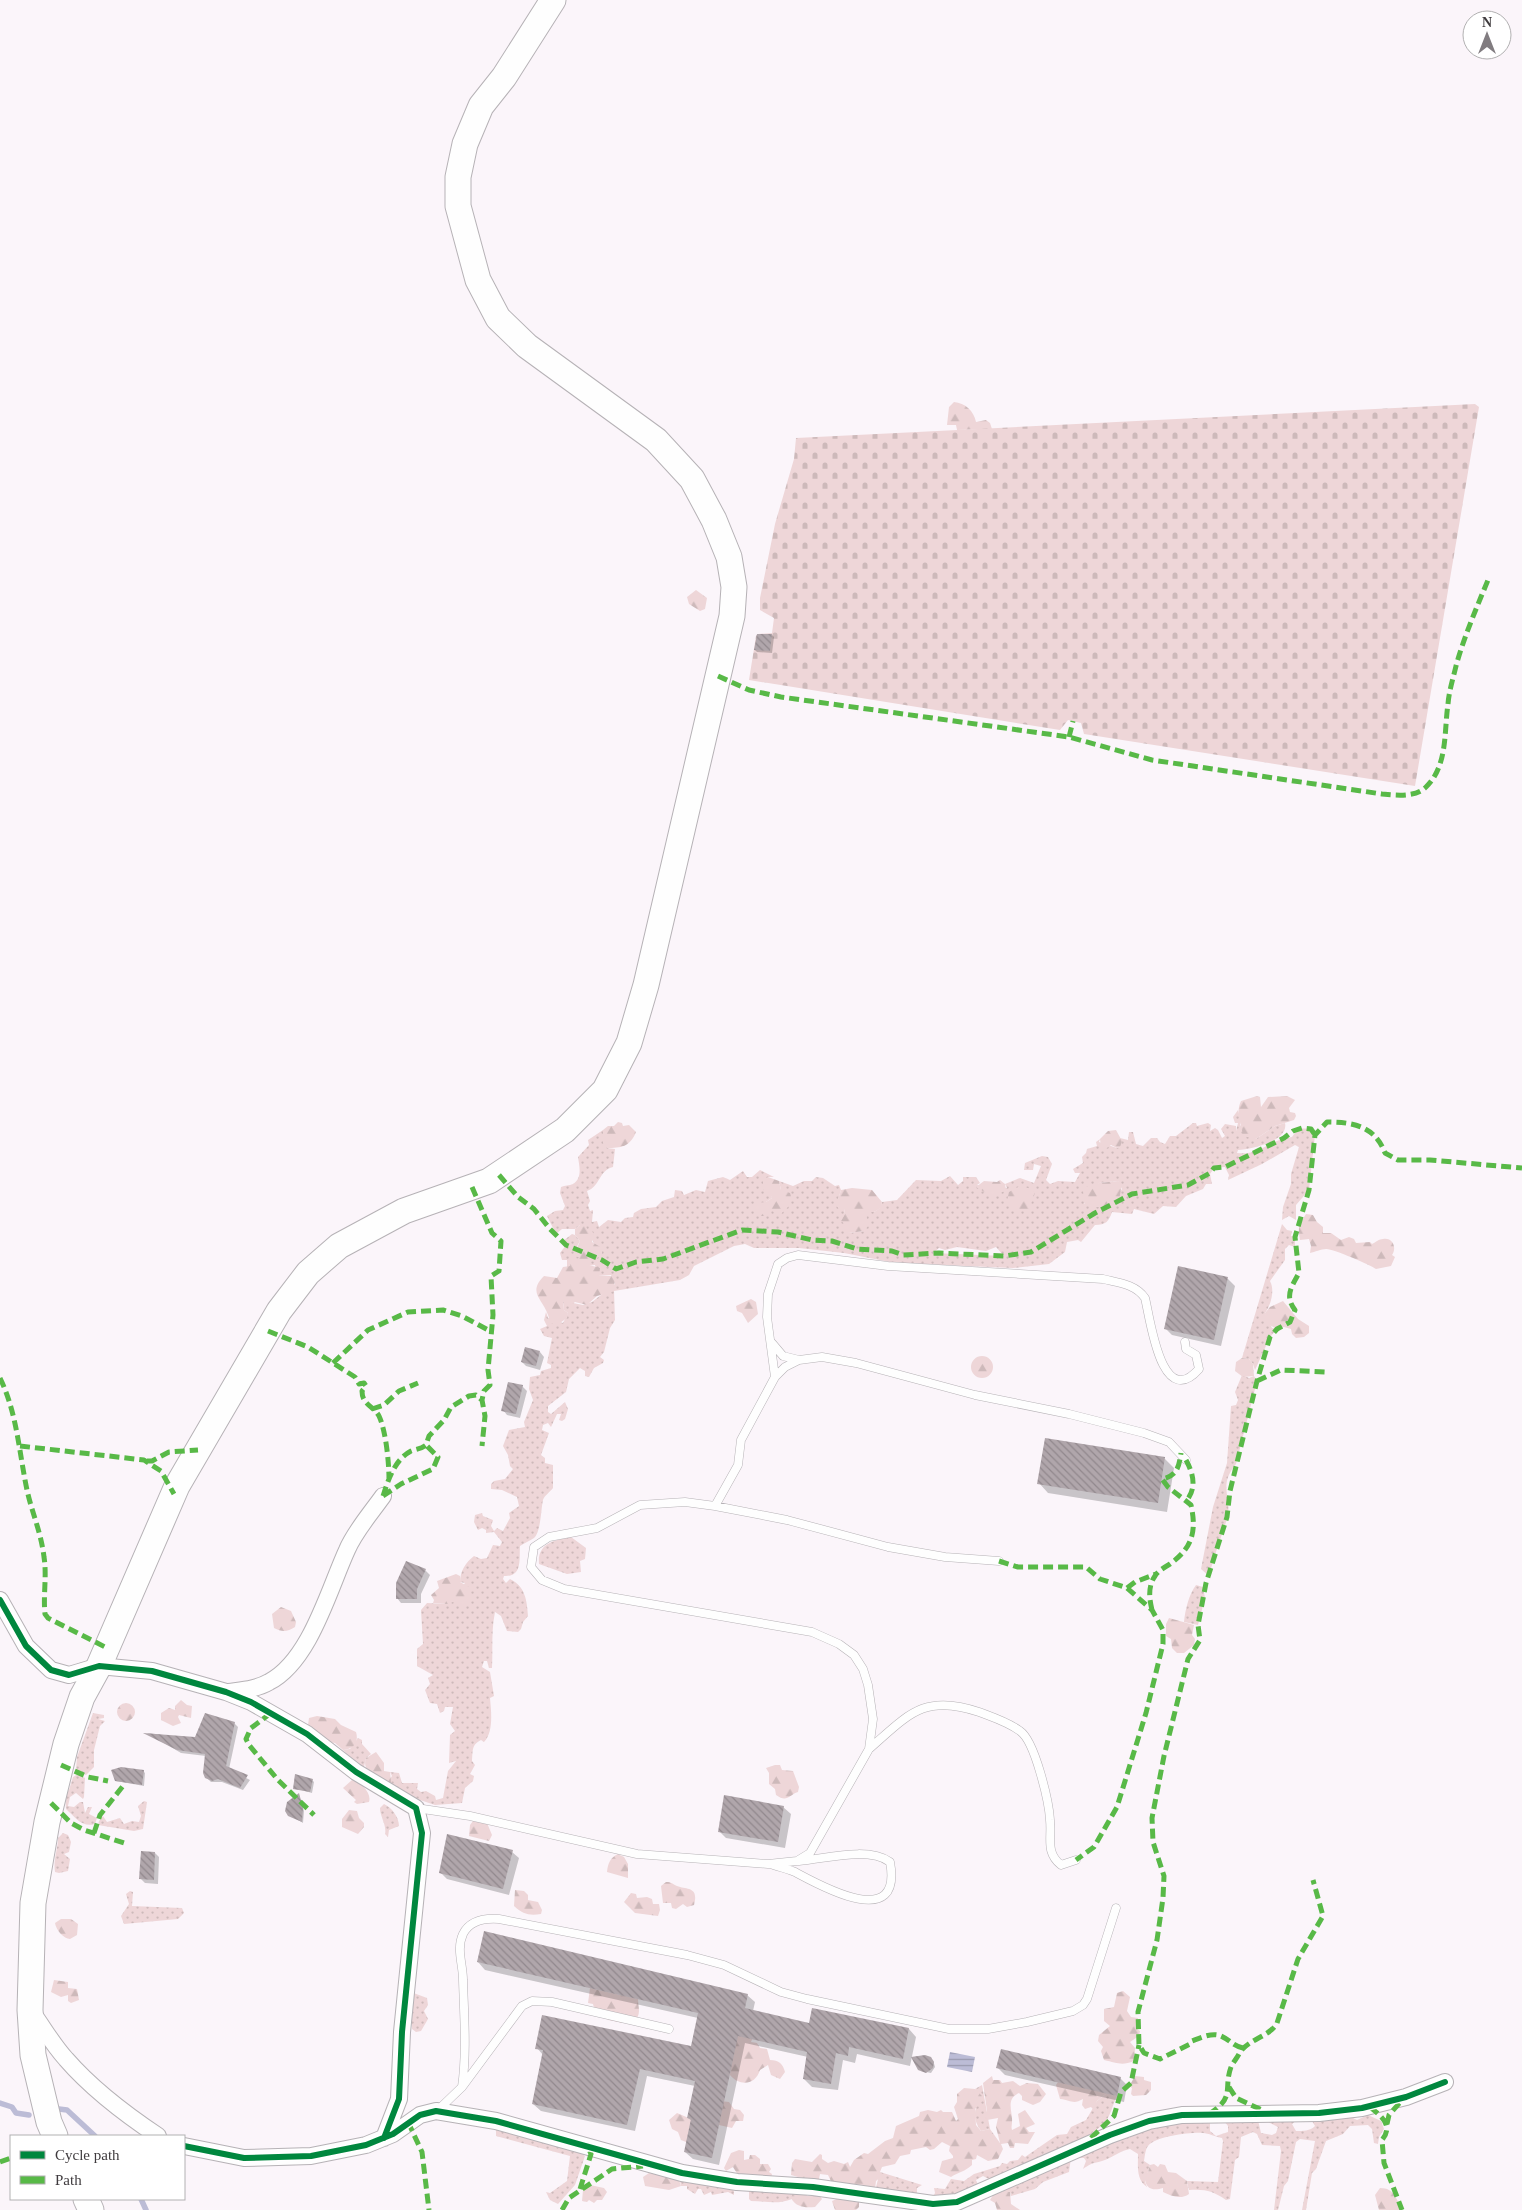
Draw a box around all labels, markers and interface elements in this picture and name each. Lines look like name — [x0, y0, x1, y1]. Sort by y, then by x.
north arrow — [1462, 10, 1512, 60]
text: N — [1482, 15, 1492, 30]
legend — [10, 2135, 185, 2200]
text: Cycle path — [55, 2147, 120, 2163]
text: Path — [55, 2172, 82, 2188]

